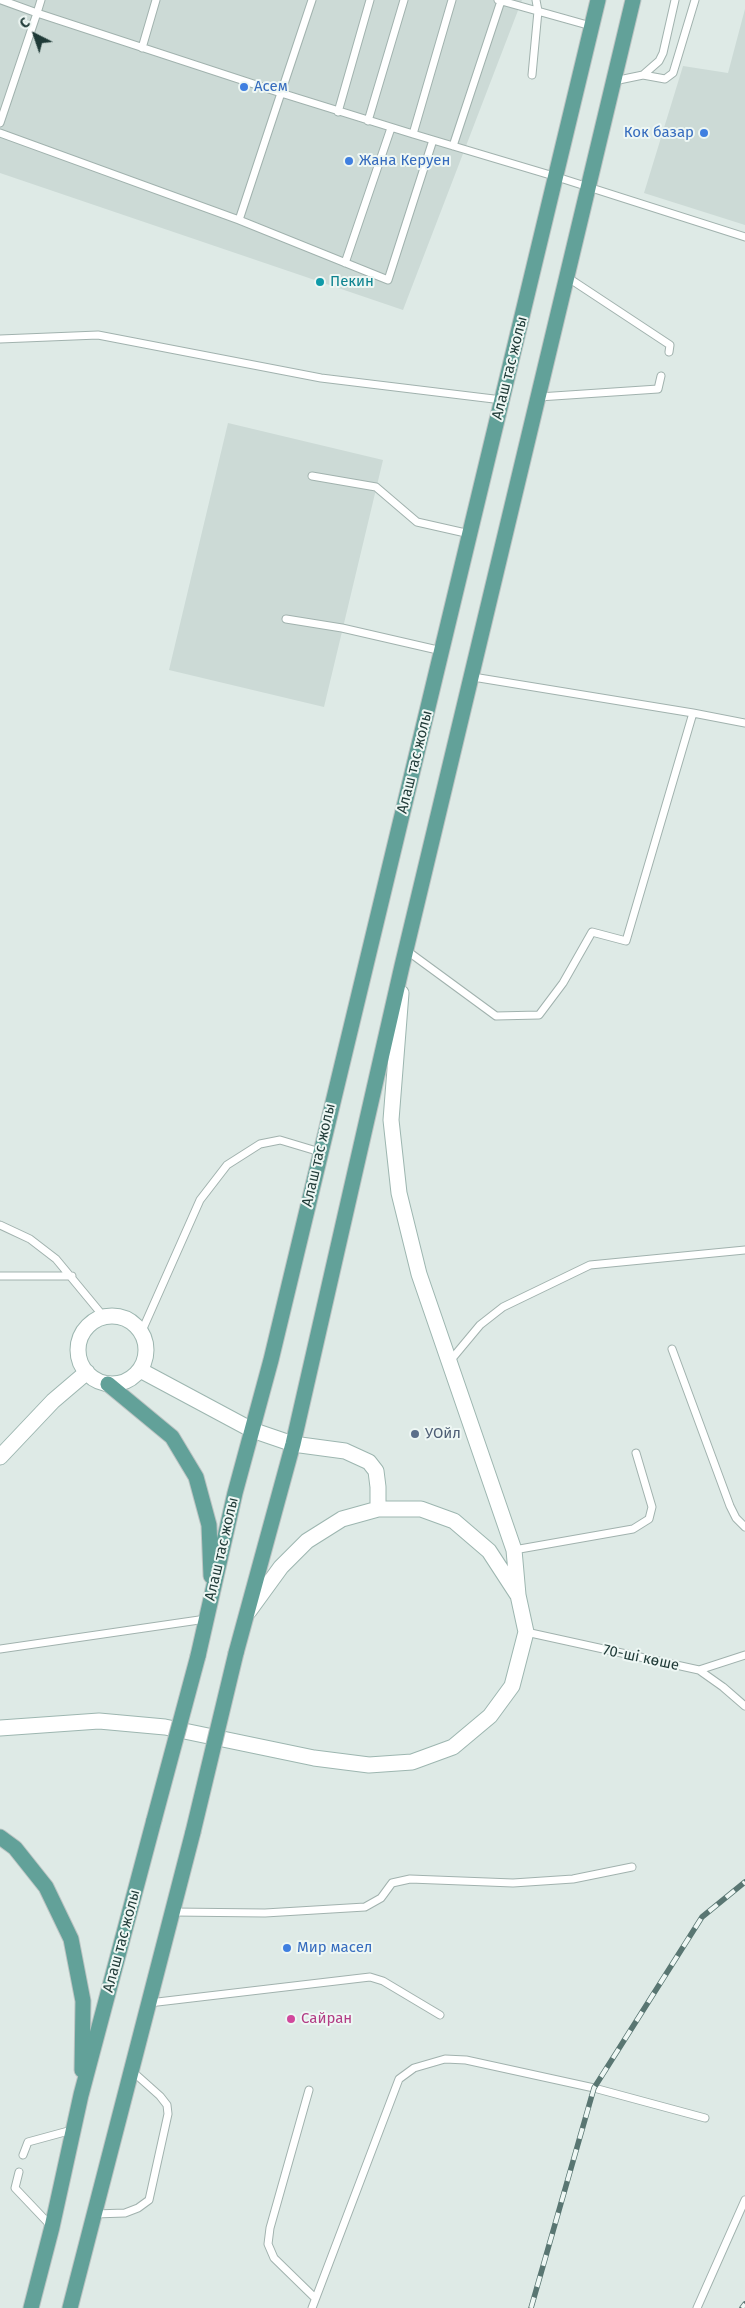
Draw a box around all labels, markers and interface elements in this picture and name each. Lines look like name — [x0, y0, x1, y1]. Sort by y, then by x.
north arrow — [10, 10, 60, 60]
text: С — [16, 14, 33, 32]
place label: Асем — [254, 78, 288, 96]
marker: Асем — [238, 81, 250, 93]
place label: Кок базар — [624, 124, 694, 142]
marker: Кок базар — [698, 127, 710, 139]
place label: Жана Керуен — [359, 152, 450, 170]
marker: Жана Керуен — [343, 155, 355, 167]
place label: Пекин — [330, 273, 374, 291]
marker: Пекин — [314, 276, 326, 288]
street label: Алаш тас жолы — [488, 315, 532, 421]
street label: Алаш тас жолы — [393, 709, 437, 815]
street label: Алаш тас жолы — [298, 1101, 340, 1209]
place label: УОйл — [425, 1425, 461, 1443]
marker: УОйл — [409, 1428, 421, 1440]
street label: Алаш тас жолы — [201, 1495, 243, 1603]
street label: 70-ші көше — [601, 1641, 681, 1675]
street label: Алаш тас жолы — [100, 1888, 144, 1994]
place label: Мир масел — [297, 1939, 372, 1957]
marker: Мир масел — [281, 1942, 293, 1954]
place label: Сайран — [301, 2010, 352, 2028]
marker: Сайран — [285, 2013, 297, 2025]

